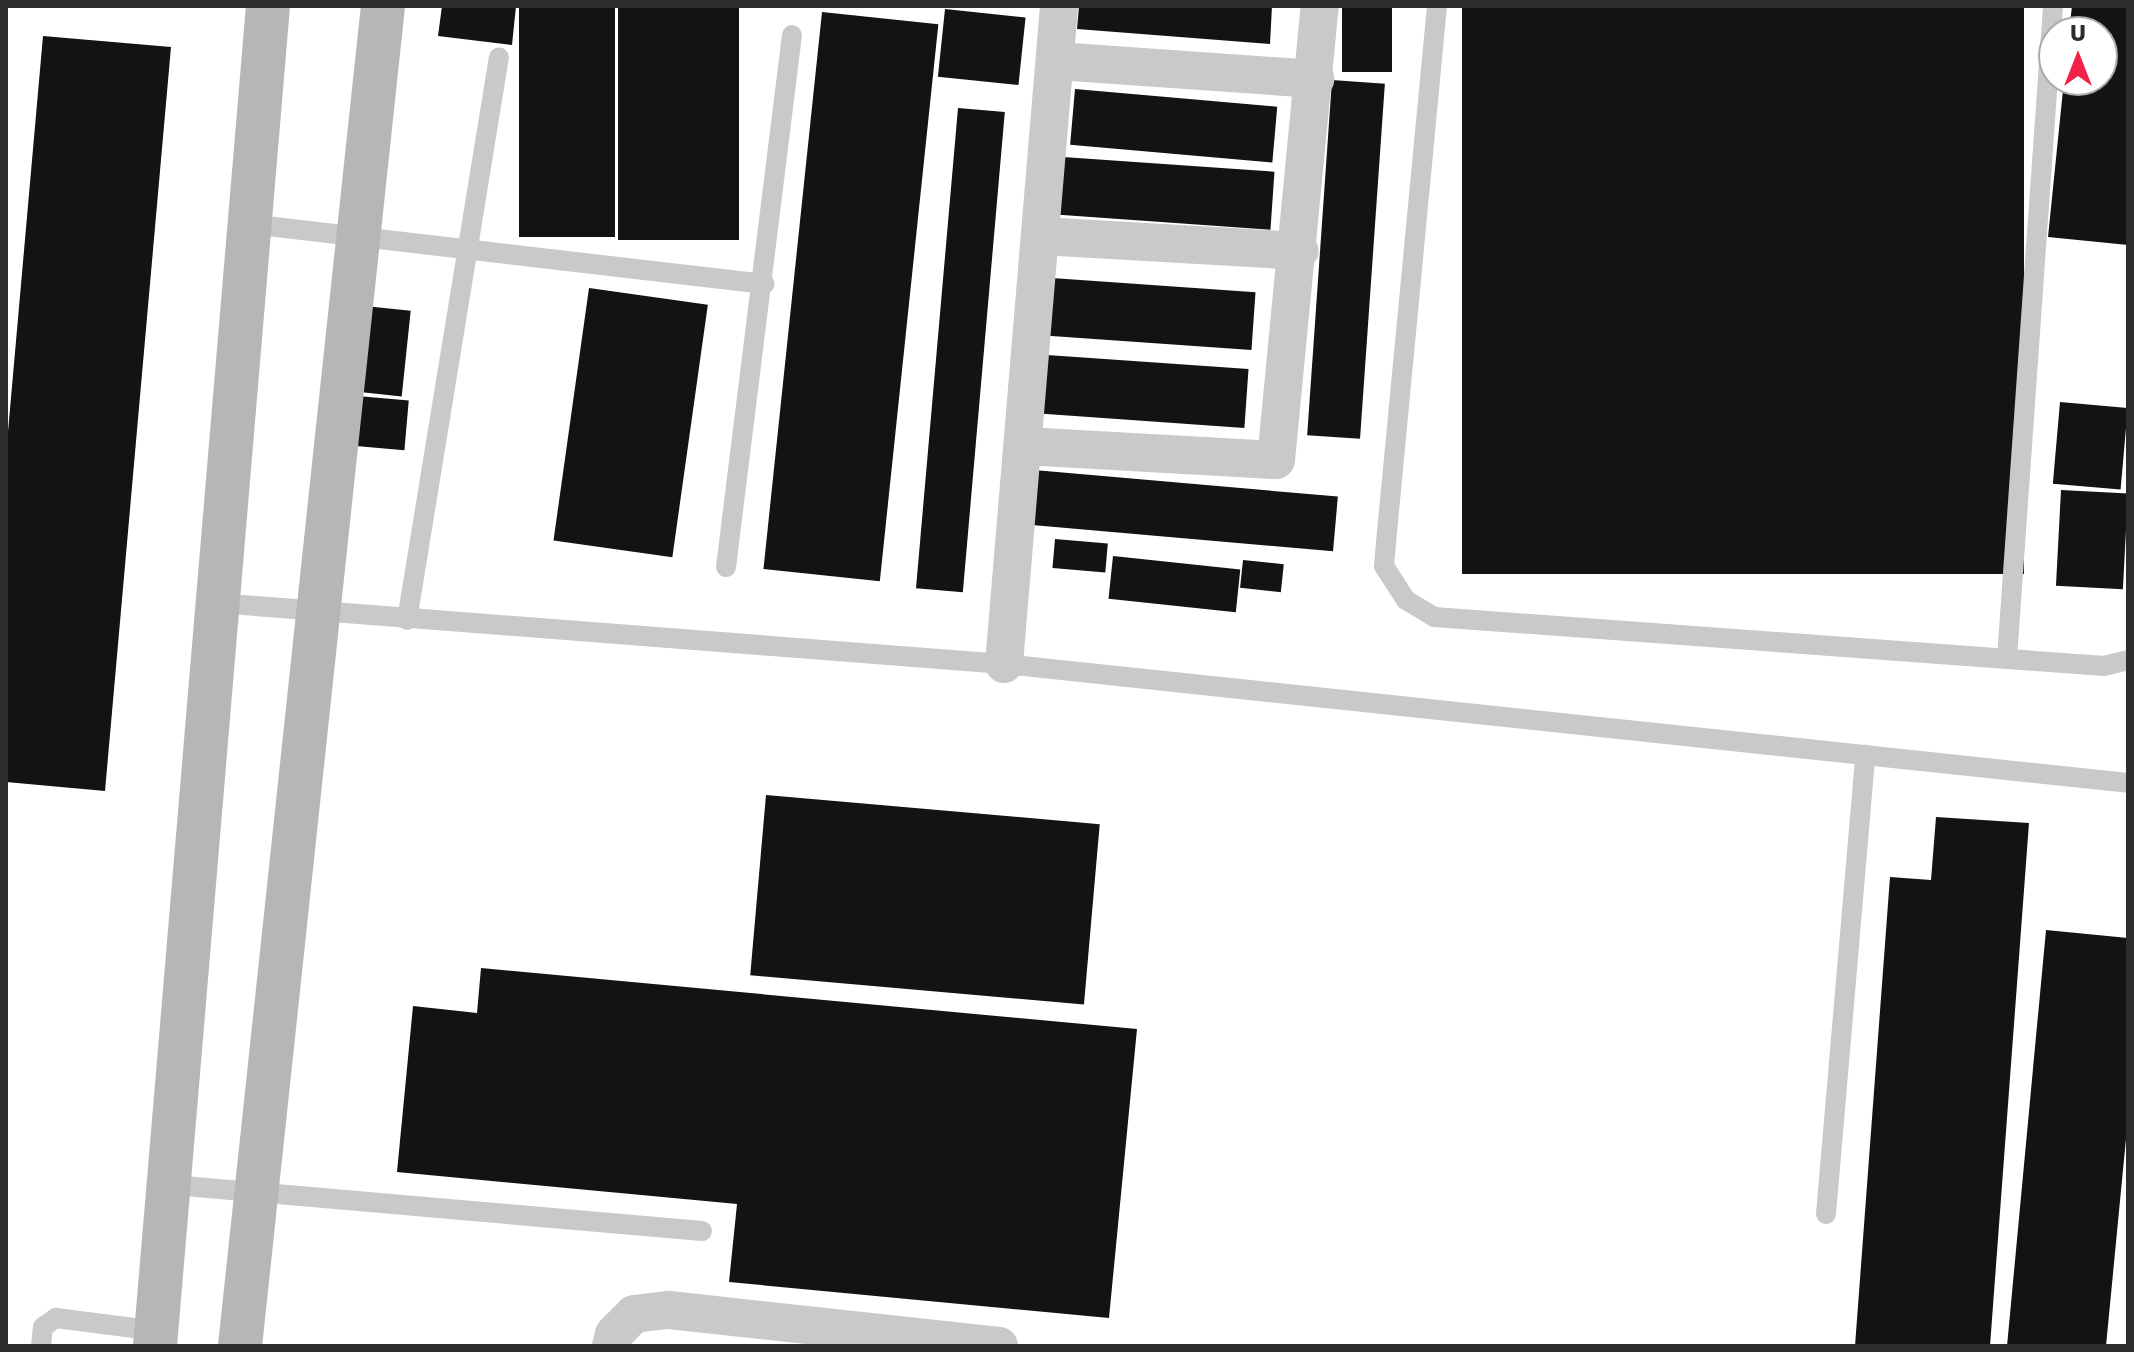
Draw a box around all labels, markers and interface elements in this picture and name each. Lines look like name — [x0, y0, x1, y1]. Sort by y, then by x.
north arrow — [2038, 16, 2118, 96]
text: U — [2070, 20, 2086, 47]

